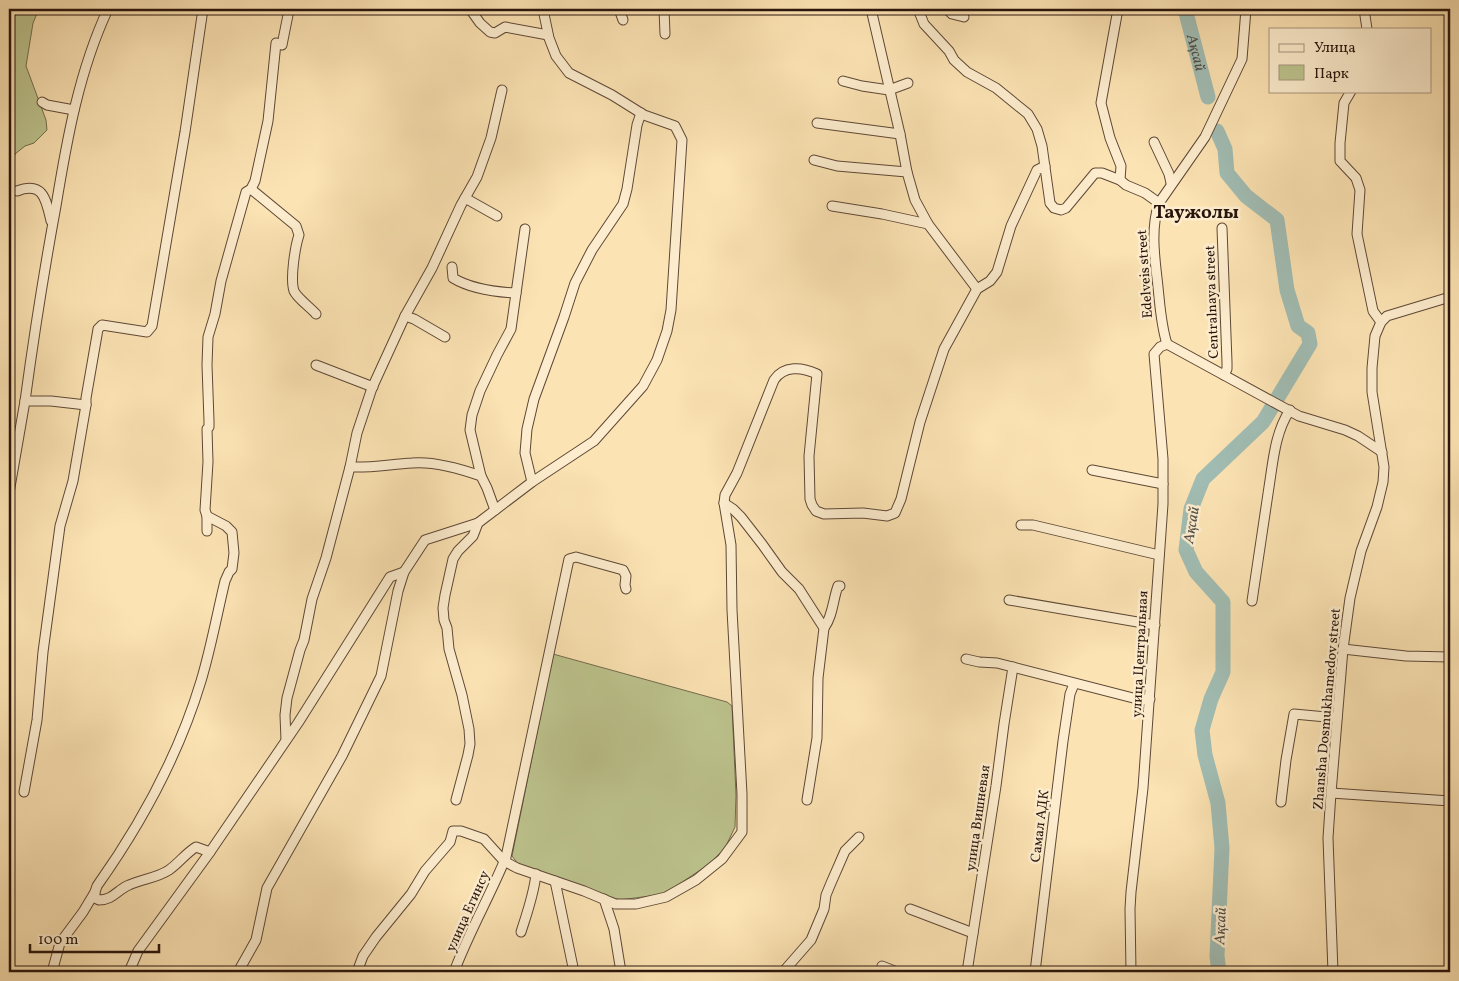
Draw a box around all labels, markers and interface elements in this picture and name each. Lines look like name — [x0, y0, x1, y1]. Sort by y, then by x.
legend — [1269, 28, 1432, 92]
water label: Ақсай — [1180, 31, 1210, 74]
text: Улица — [1314, 38, 1356, 59]
text: Парк — [1314, 64, 1349, 85]
district label: Таужолы — [1153, 200, 1239, 226]
street label: Edelveis street — [1133, 229, 1158, 319]
street label: Centralnaya street — [1201, 245, 1224, 359]
water label: Ақсай — [1179, 505, 1206, 546]
street label: улица Центральная — [1128, 590, 1153, 718]
street label: Zhansha Dosmukhamedov street — [1309, 607, 1346, 811]
street label: улица Вишневая — [962, 764, 995, 873]
street label: Самал АДК — [1027, 788, 1054, 863]
street label: улица Егинсу — [442, 868, 495, 955]
water label: Ақсай — [1210, 907, 1233, 946]
scale bar — [30, 921, 159, 953]
text: 100 m — [38, 930, 78, 951]

